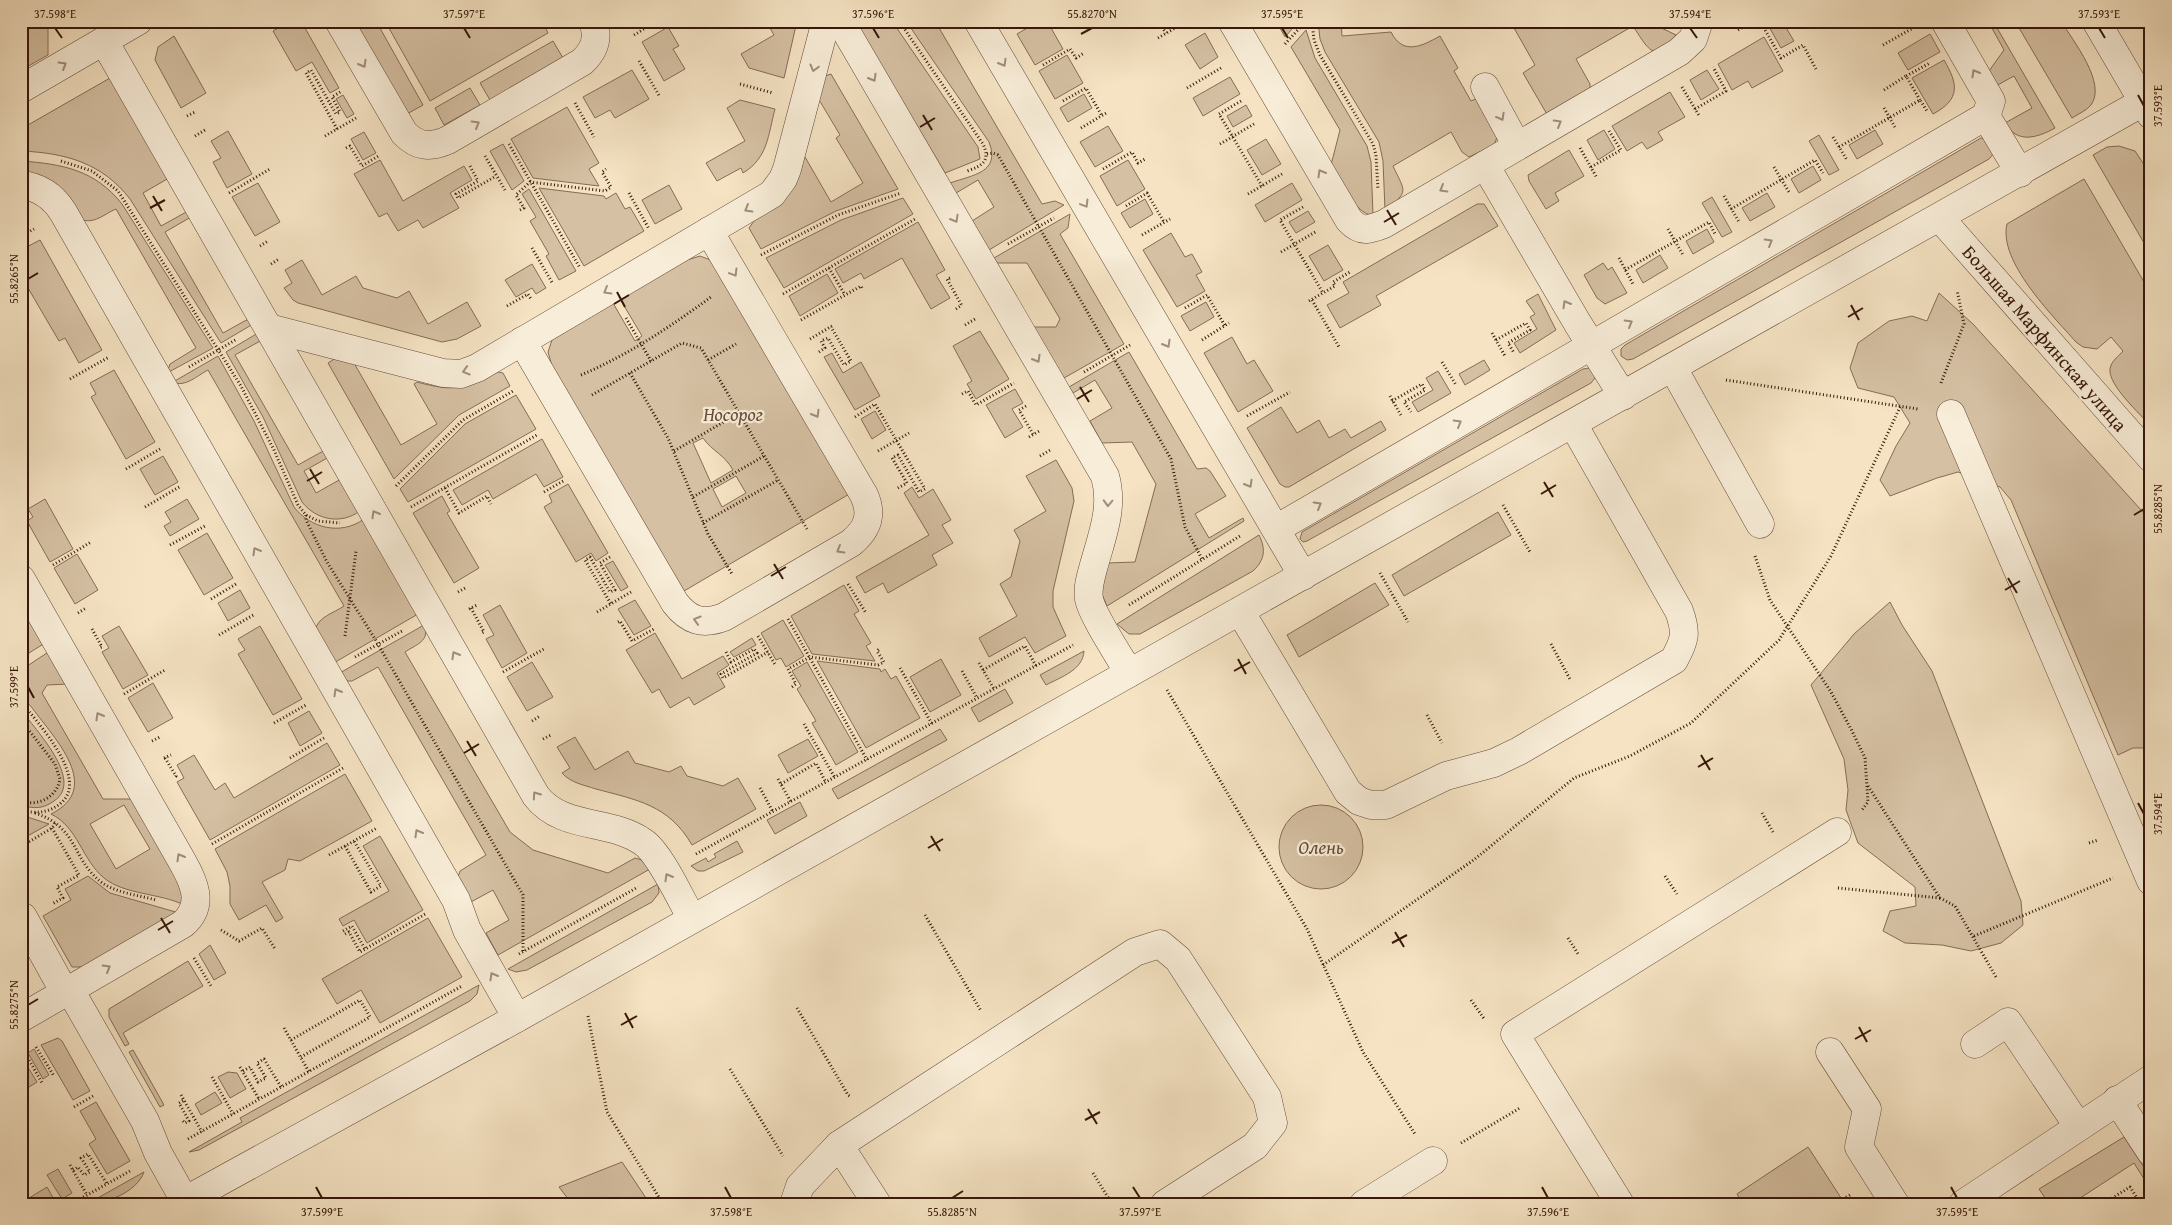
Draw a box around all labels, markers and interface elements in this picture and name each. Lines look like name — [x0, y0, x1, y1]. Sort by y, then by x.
text: 37.598°E — [34, 5, 76, 22]
text: 37.597°E — [443, 5, 485, 22]
text: 37.596°E — [852, 5, 894, 22]
text: 55.8270°N — [1067, 5, 1117, 22]
text: 37.595°E — [1261, 5, 1303, 22]
text: 37.594°E — [1669, 5, 1711, 22]
text: 37.593°E — [2078, 5, 2120, 22]
one-way arrow — [357, 58, 367, 67]
one-way arrow — [996, 58, 1006, 67]
one-way arrow — [58, 61, 67, 71]
one-way arrow — [809, 64, 820, 73]
one-way arrow — [1971, 69, 1981, 78]
one-way arrow — [867, 73, 877, 82]
text: 37.593°E — [2149, 85, 2166, 127]
one-way arrow — [1495, 111, 1505, 120]
one-way arrow — [1552, 119, 1561, 129]
one-way arrow — [471, 120, 480, 130]
one-way arrow — [1318, 170, 1328, 179]
one-way arrow — [1440, 183, 1449, 193]
one-way arrow — [1079, 198, 1089, 207]
one-way arrow — [744, 203, 753, 213]
one-way arrow — [949, 213, 959, 222]
one-way arrow — [1764, 238, 1773, 248]
street label: Большая Марфинская улица — [1956, 239, 2134, 437]
text: 55.8265°N — [5, 254, 22, 304]
one-way arrow — [728, 268, 738, 277]
one-way arrow — [604, 285, 613, 295]
one-way arrow — [1562, 300, 1572, 309]
one-way arrow — [1624, 320, 1633, 330]
one-way arrow — [1161, 338, 1171, 347]
one-way arrow — [1031, 353, 1041, 362]
one-way arrow — [463, 366, 471, 376]
park label: Носорог — [703, 400, 763, 428]
one-way arrow — [810, 408, 820, 417]
one-way arrow — [1453, 419, 1462, 429]
one-way arrow — [1243, 479, 1253, 488]
text: 55.8285°N — [2149, 484, 2166, 534]
one-way arrow — [1103, 499, 1114, 507]
one-way arrow — [1312, 501, 1321, 511]
one-way arrow — [371, 510, 381, 519]
one-way arrow — [837, 543, 846, 553]
one-way arrow — [252, 547, 262, 556]
one-way arrow — [693, 615, 702, 625]
one-way arrow — [451, 651, 461, 660]
text: 37.599°E — [5, 666, 22, 708]
one-way arrow — [333, 688, 343, 697]
one-way arrow — [96, 712, 106, 721]
one-way arrow — [533, 792, 542, 801]
text: 37.594°E — [2149, 793, 2166, 835]
one-way arrow — [414, 829, 424, 838]
park label: Олень — [1298, 833, 1344, 861]
one-way arrow — [176, 853, 186, 862]
one-way arrow — [664, 873, 674, 882]
one-way arrow — [102, 964, 111, 974]
one-way arrow — [489, 973, 499, 982]
text: 55.8275°N — [5, 980, 22, 1030]
text: 37.599°E — [301, 1203, 343, 1220]
text: 37.598°E — [710, 1203, 752, 1220]
text: 55.8285°N — [927, 1203, 977, 1220]
text: 37.597°E — [1119, 1203, 1161, 1220]
text: 37.596°E — [1527, 1203, 1569, 1220]
text: 37.595°E — [1936, 1203, 1978, 1220]

